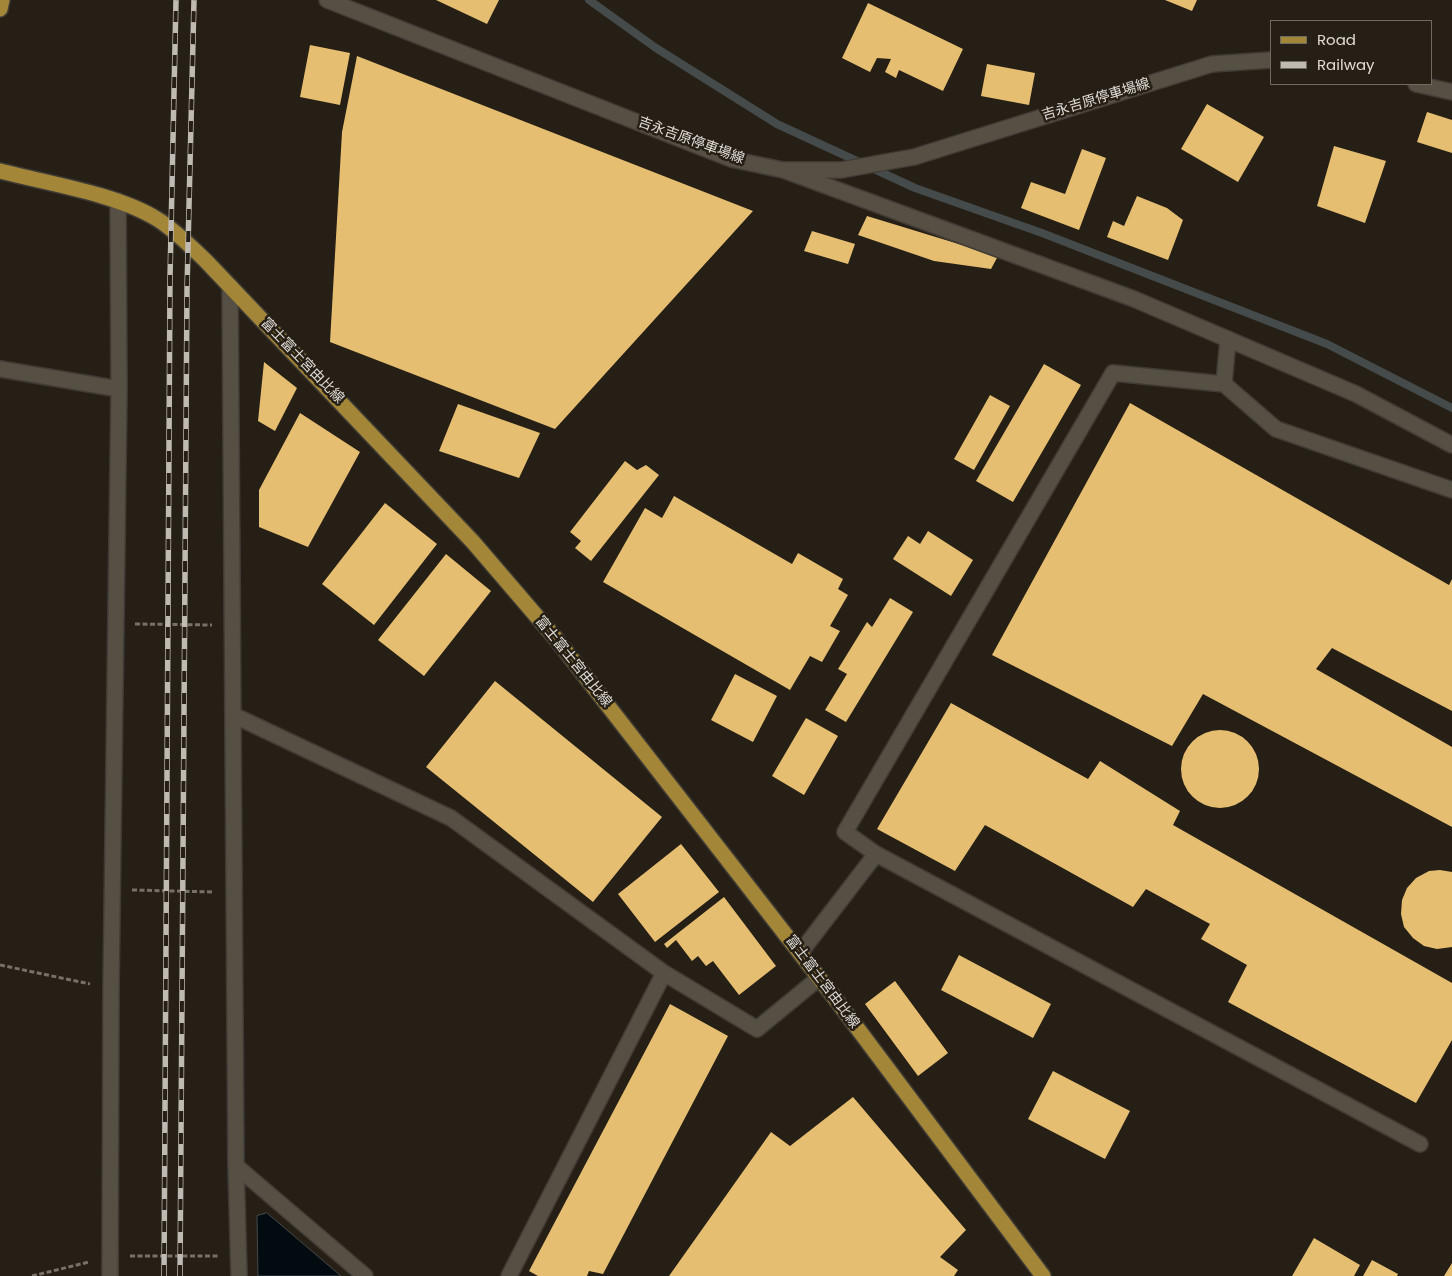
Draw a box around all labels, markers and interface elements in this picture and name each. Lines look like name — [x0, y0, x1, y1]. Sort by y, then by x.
legend — [1270, 20, 1432, 85]
text: Road — [1317, 29, 1356, 50]
text: Railway — [1317, 54, 1375, 75]
street label: 吉永吉原停車場線 — [1040, 76, 1152, 124]
street label: 吉永吉原停車場線 — [636, 114, 746, 168]
street label: 富士富士宮由比線 — [257, 315, 347, 407]
street label: 富士富士宮由比線 — [531, 613, 615, 711]
street label: 富士富士宮由比線 — [782, 932, 862, 1032]

